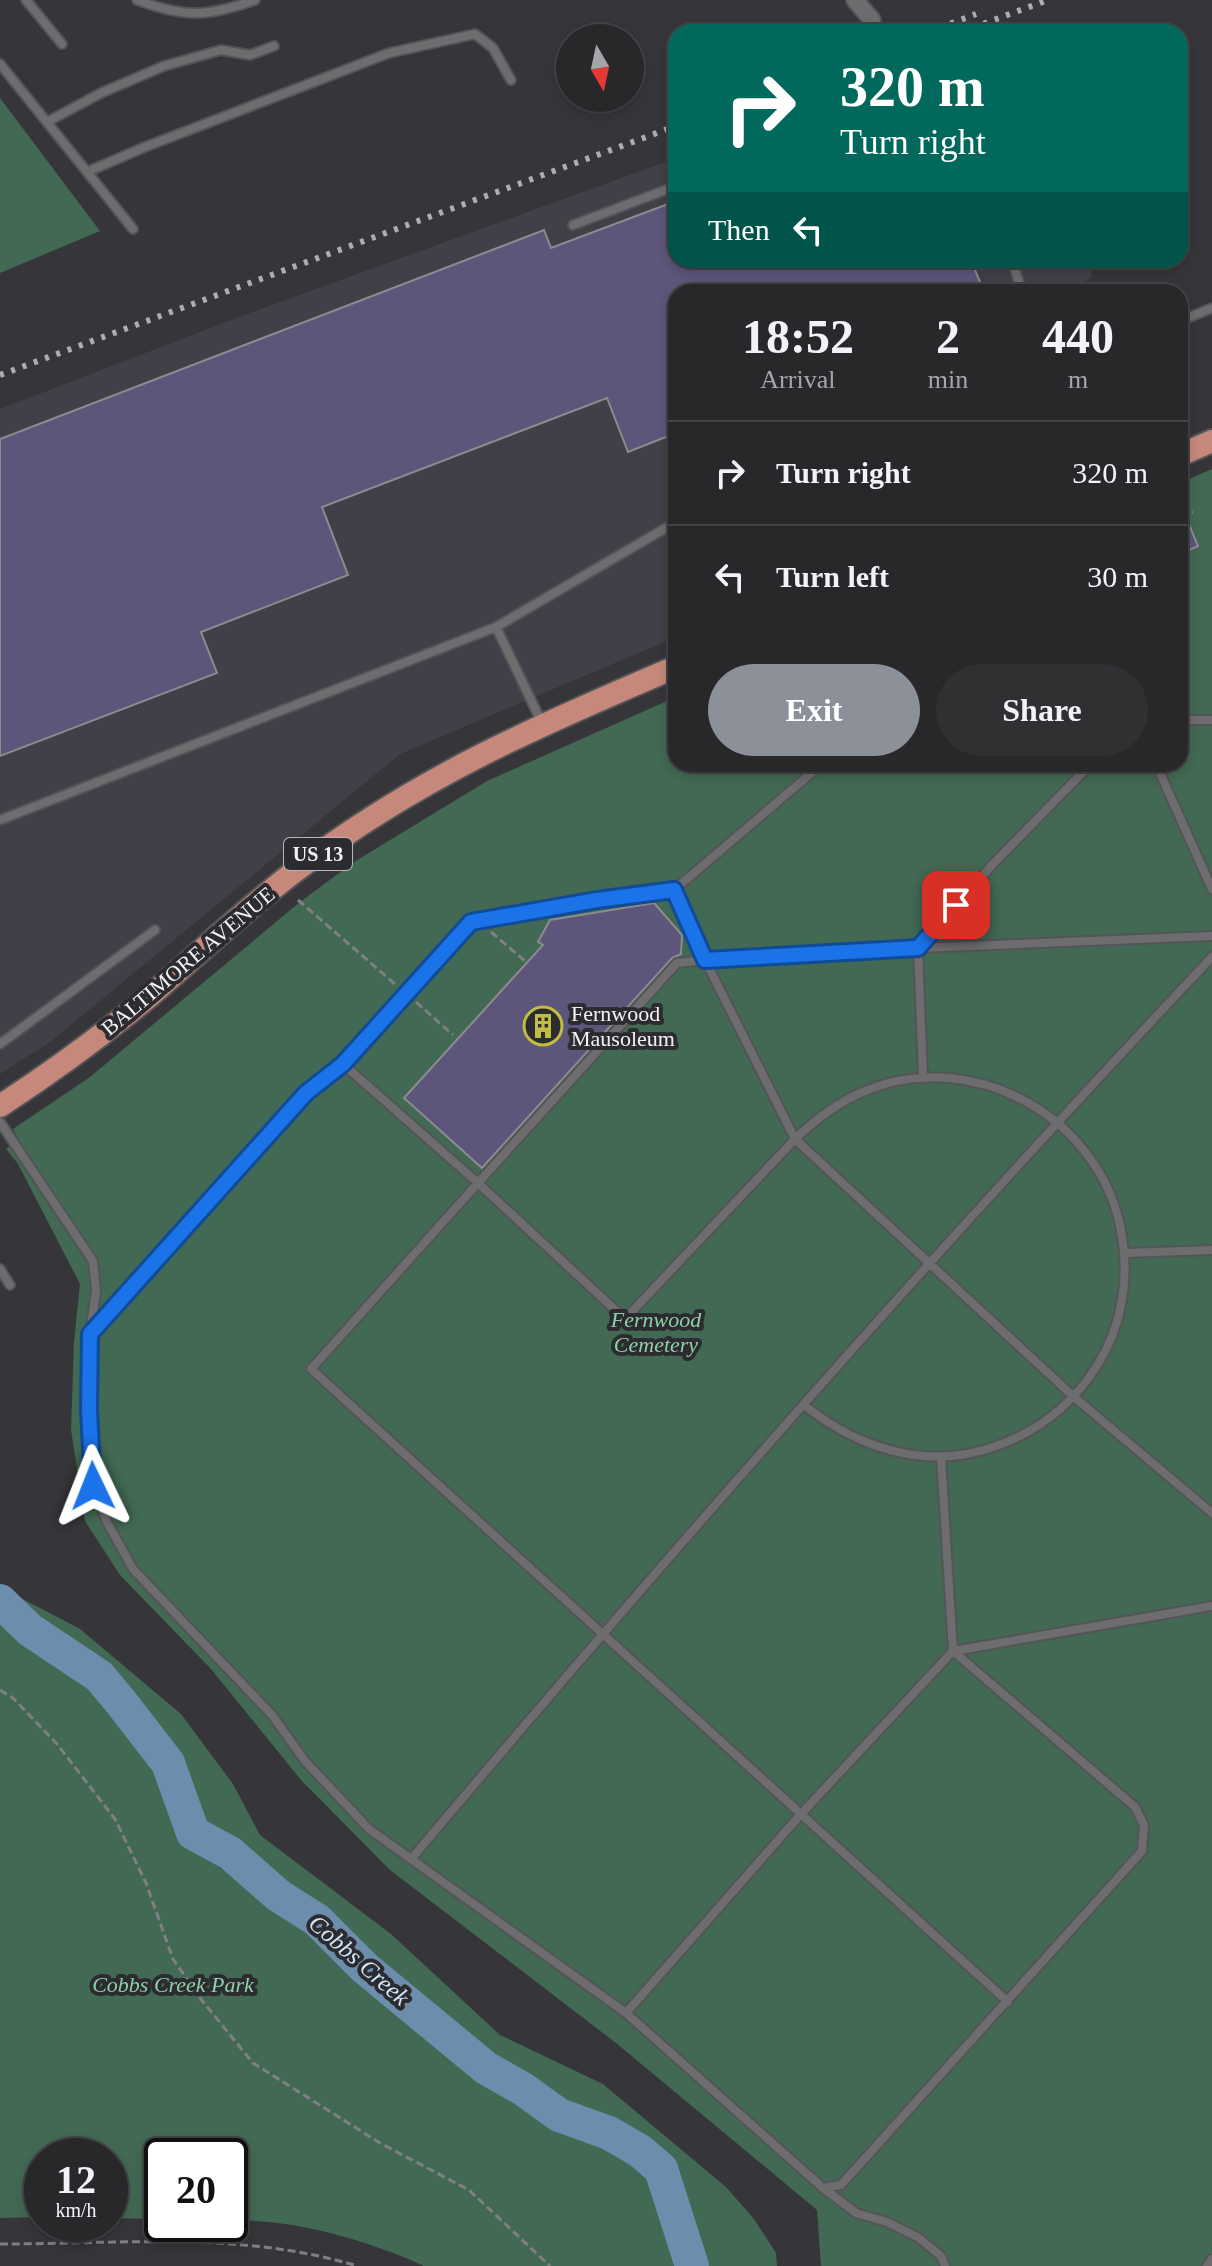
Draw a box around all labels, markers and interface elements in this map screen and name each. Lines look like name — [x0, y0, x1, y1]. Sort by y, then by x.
north arrow — [556, 24, 644, 112]
map controls — [556, 24, 644, 112]
icon: right — [708, 56, 812, 160]
text: 320 m — [840, 56, 985, 118]
text: Turn right — [840, 122, 986, 162]
icon: left — [786, 208, 830, 252]
text: Then — [708, 213, 770, 246]
text: 18:52 — [742, 310, 854, 363]
text: 2 — [936, 310, 960, 363]
text: 440 — [1042, 310, 1114, 363]
text: Arrival — [760, 365, 835, 394]
text: min — [928, 365, 968, 394]
text: m — [1068, 365, 1088, 394]
icon: right — [708, 451, 752, 495]
text: Turn right — [776, 456, 911, 489]
text: 320 m — [1072, 456, 1148, 489]
icon: left — [708, 555, 752, 599]
text: Turn left — [776, 560, 889, 593]
text: 30 m — [1087, 560, 1148, 593]
button: Exit — [708, 664, 920, 756]
button: Share — [936, 664, 1148, 756]
road number: US 13 — [284, 838, 352, 870]
pin — [922, 871, 990, 939]
street label: BALTIMORE AVENUE — [96, 881, 280, 1041]
icon: arrive — [934, 883, 978, 927]
place label: Fernwood Mausoleum — [571, 1001, 675, 1051]
building icon: Fernwood Mausoleum — [522, 1005, 564, 1047]
park label: Fernwood Cemetery — [610, 1307, 702, 1357]
position arrow — [51, 1444, 135, 1528]
water label: Cobbs Creek — [304, 1910, 414, 2011]
park label: Cobbs Creek Park — [92, 1972, 255, 1997]
speed limit sign: 20 — [144, 2138, 248, 2242]
text: 12 — [56, 2157, 96, 2202]
text: km/h — [55, 2199, 97, 2221]

